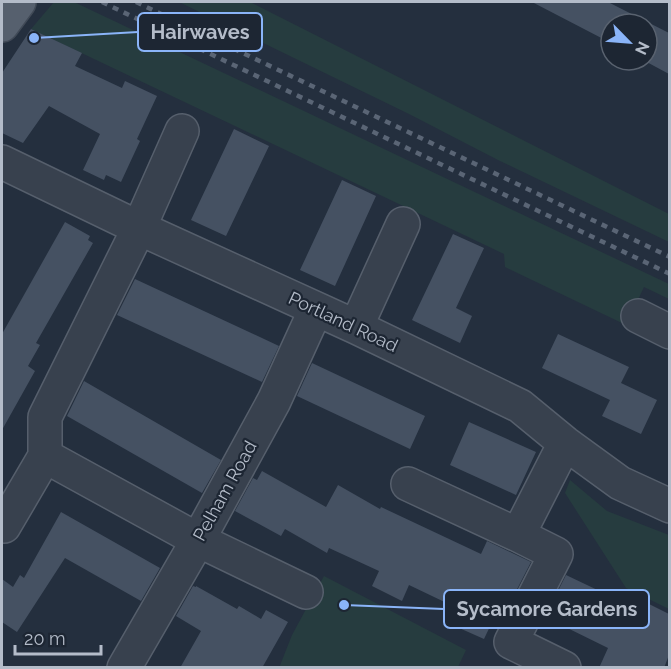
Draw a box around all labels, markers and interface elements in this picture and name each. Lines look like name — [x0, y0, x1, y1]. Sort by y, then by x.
north arrow — [599, 12, 659, 72]
callout: Hairwaves — [138, 13, 262, 51]
text: Hairwaves — [150, 20, 250, 44]
text: N — [631, 39, 653, 58]
street label: Portland Road — [285, 287, 401, 356]
street label: Pelham Road — [188, 437, 261, 544]
callout: Sycamore Gardens — [444, 590, 649, 628]
text: Sycamore Gardens — [457, 597, 638, 621]
scale bar — [15, 618, 100, 656]
text: 20 m — [24, 628, 66, 649]

